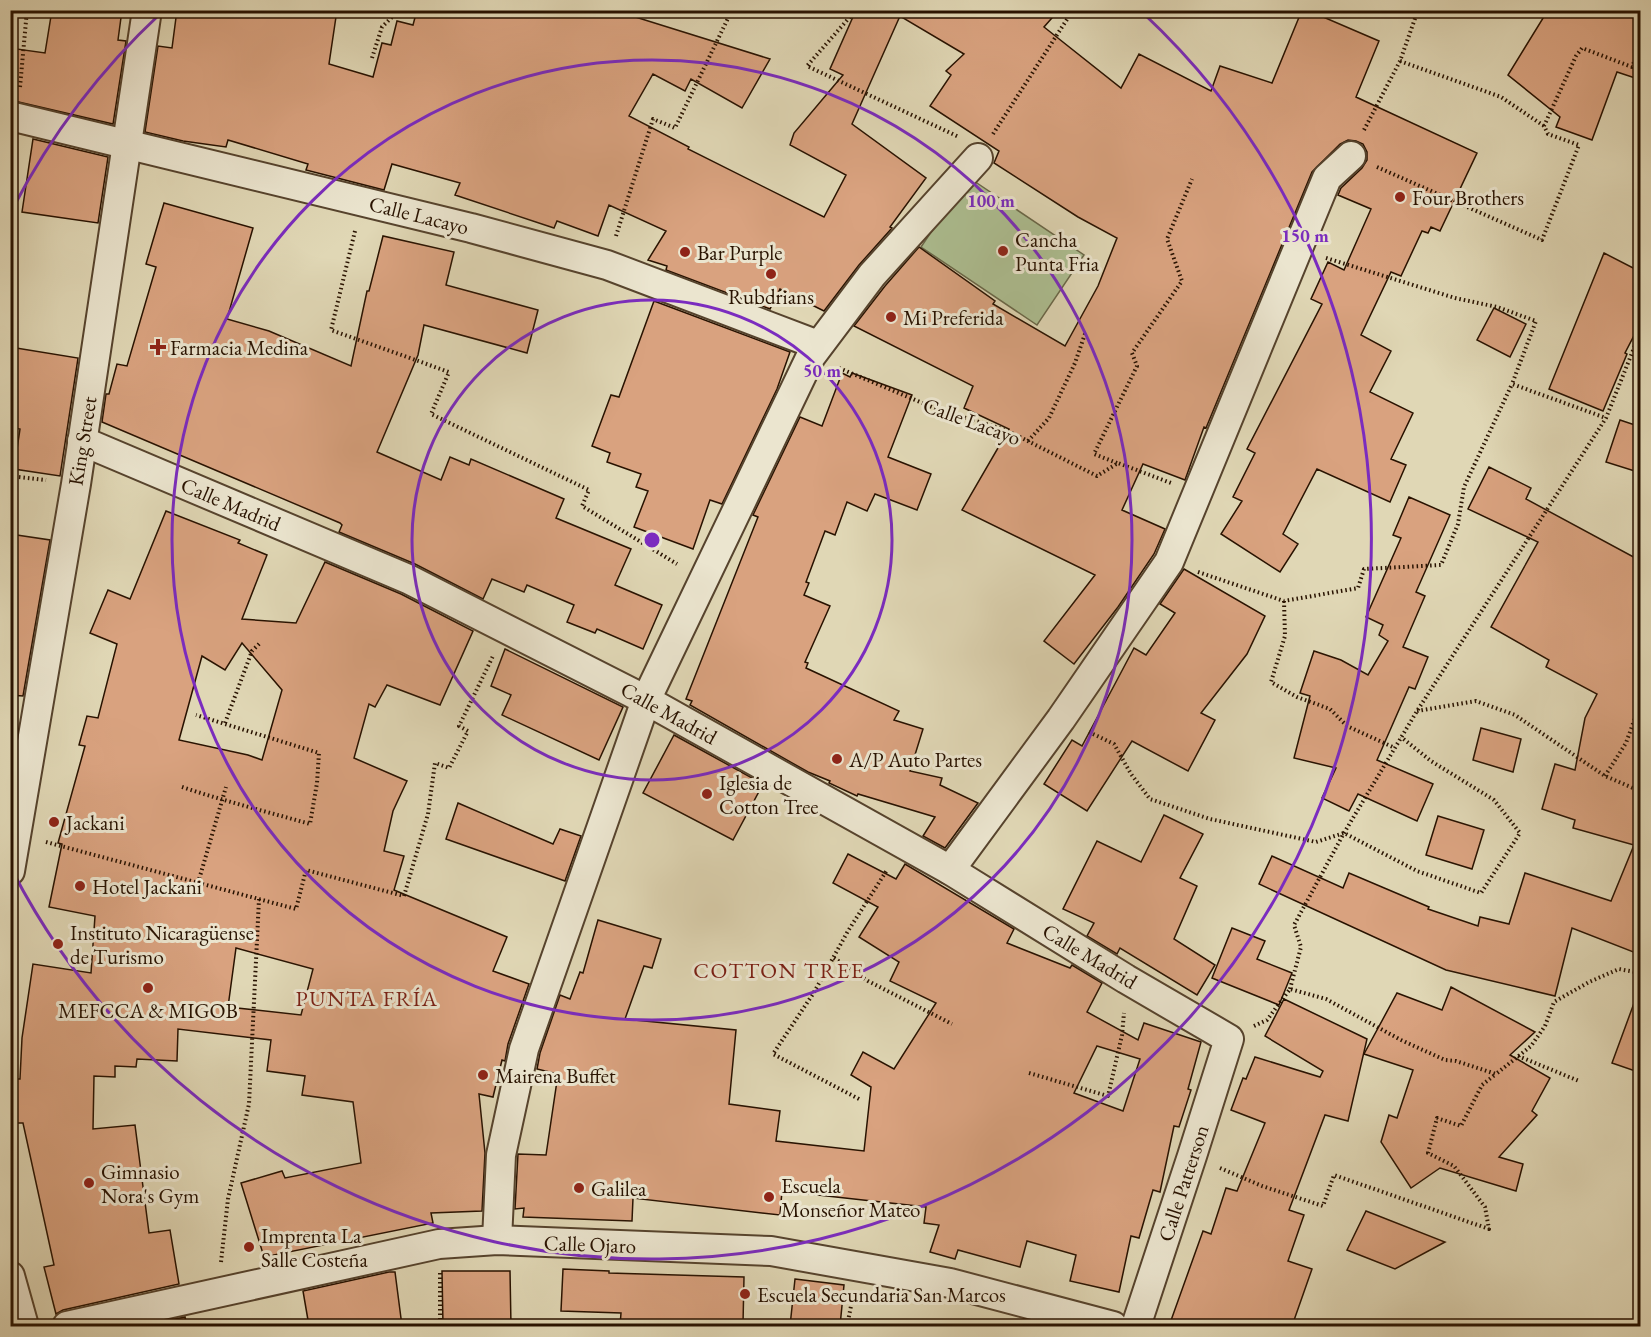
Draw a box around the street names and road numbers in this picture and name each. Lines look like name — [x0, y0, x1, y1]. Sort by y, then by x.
street label: Calle Lacayo — [366, 190, 472, 240]
street label: Calle Lacayo — [920, 391, 1024, 451]
street label: King Street — [62, 394, 102, 488]
street label: Calle Madrid — [177, 471, 285, 537]
street label: Calle Madrid — [616, 675, 722, 751]
street label: Calle Madrid — [1038, 917, 1143, 995]
street label: Calle Patterson — [1151, 1121, 1215, 1245]
street label: Calle Ojaro — [543, 1229, 637, 1259]

